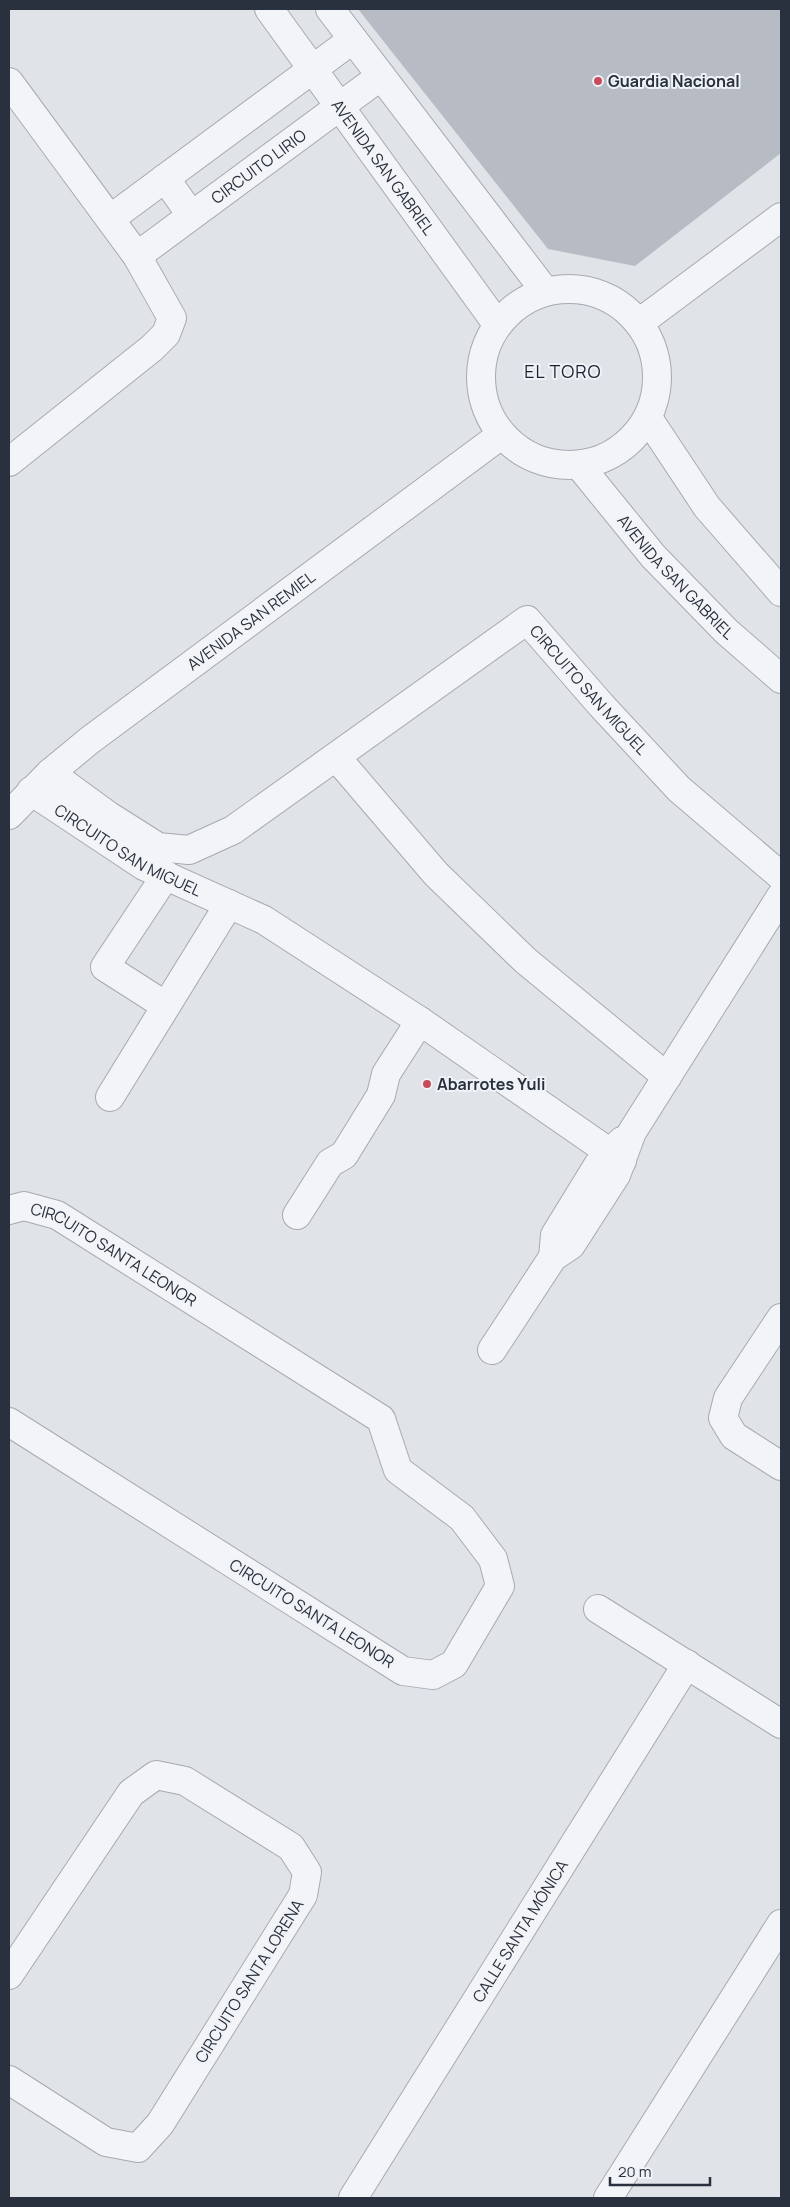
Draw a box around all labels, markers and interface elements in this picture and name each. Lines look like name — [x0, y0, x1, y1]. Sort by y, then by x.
place label: Guardia Nacional — [608, 70, 740, 92]
marker: Guardia Nacional — [592, 75, 604, 87]
street label: AVENIDA SAN GABRIEL — [327, 95, 440, 239]
street label: CIRCUITO LIRIO — [206, 124, 311, 209]
district label: EL TORO — [524, 359, 602, 383]
street label: AVENIDA SAN GABRIEL — [613, 510, 739, 644]
street label: AVENIDA SAN REMIEL — [183, 566, 319, 675]
street label: CIRCUITO SAN MIGUEL — [525, 620, 653, 759]
street label: CIRCUITO SAN MIGUEL — [50, 799, 205, 901]
place label: Abarrotes Yuli — [437, 1073, 545, 1095]
marker: Abarrotes Yuli — [421, 1078, 433, 1090]
street label: CIRCUITO SANTA LEONOR — [28, 1197, 201, 1311]
street label: CIRCUITO SANTA LEONOR — [225, 1553, 399, 1673]
street label: CALLE SANTA MÓNICA — [467, 1855, 573, 2007]
street label: CIRCUITO SANTA LORENA — [190, 1895, 308, 2067]
scale bar — [610, 2154, 710, 2186]
text: 20 m — [618, 2161, 651, 2182]

